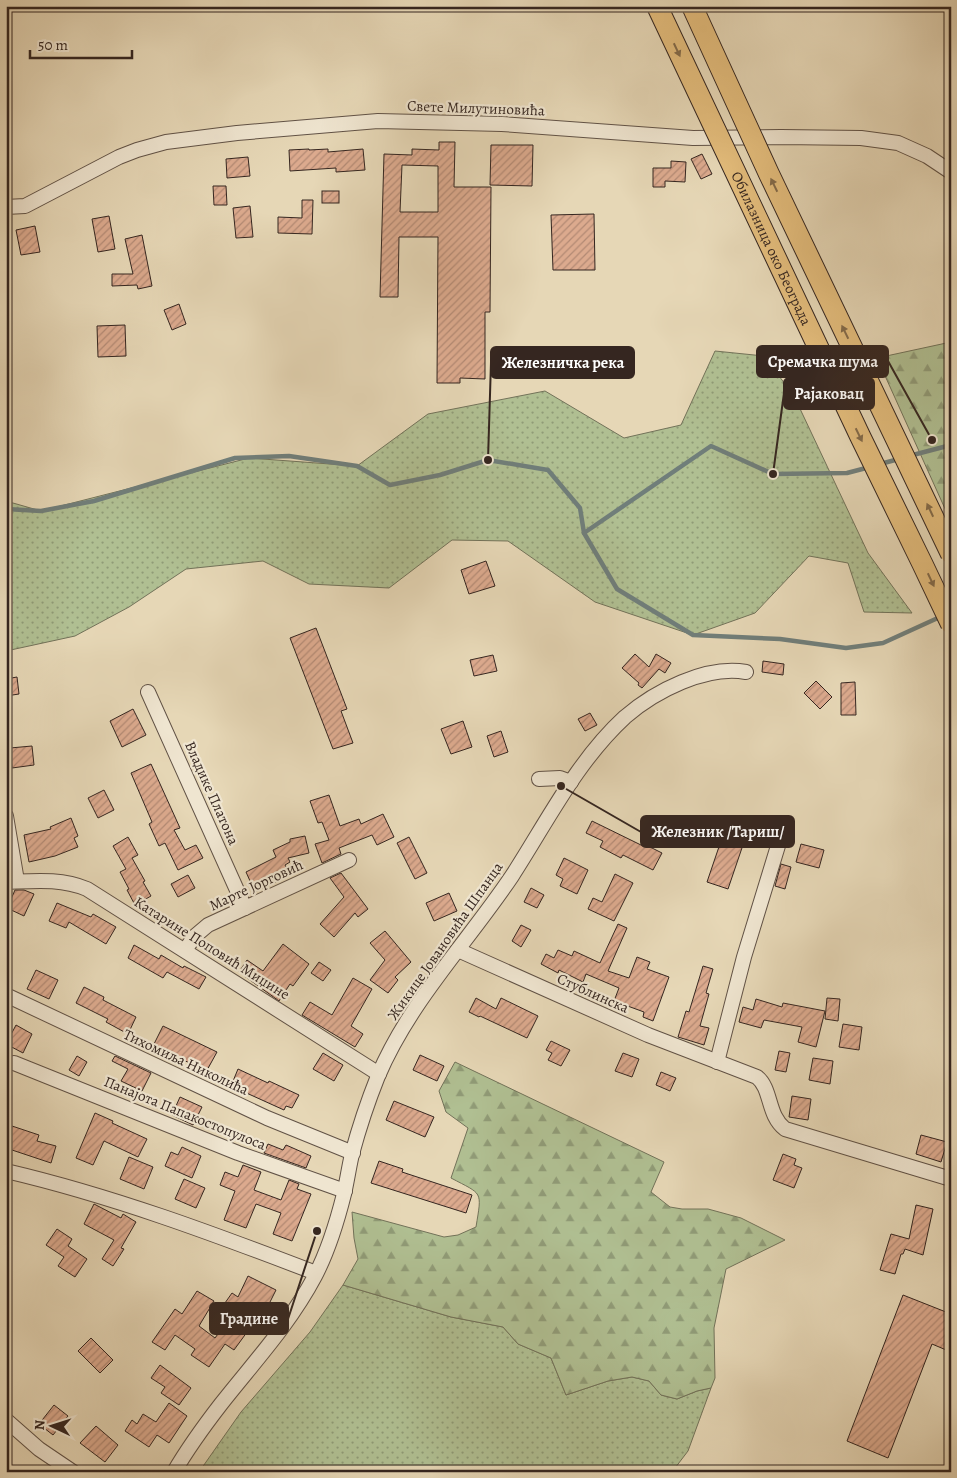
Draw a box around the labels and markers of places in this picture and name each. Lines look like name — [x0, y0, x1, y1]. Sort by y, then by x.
callout: Сремачка шума — [757, 346, 888, 377]
callout: Железничка река — [491, 347, 634, 378]
callout: Рајаковац — [784, 378, 874, 409]
callout: Железник /Тариш/ — [641, 816, 794, 847]
callout: Градине — [210, 1303, 288, 1334]

